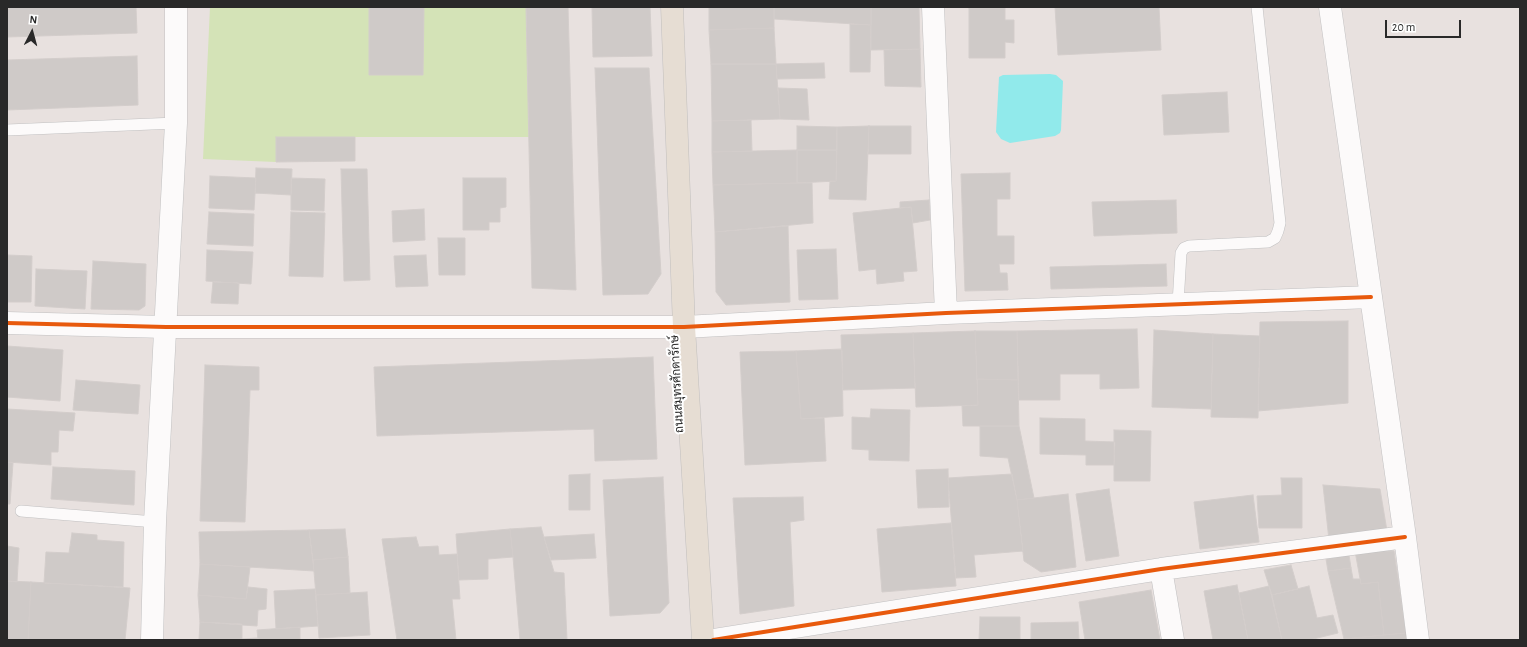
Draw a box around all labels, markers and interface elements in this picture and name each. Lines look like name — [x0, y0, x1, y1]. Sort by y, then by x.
north arrow — [12, 12, 52, 52]
scale bar — [1387, 12, 1463, 38]
text: N — [29, 14, 38, 25]
text: 20 m — [1392, 21, 1415, 33]
street label: ถนนสมุทรศักดารักษ์ — [667, 335, 687, 433]

